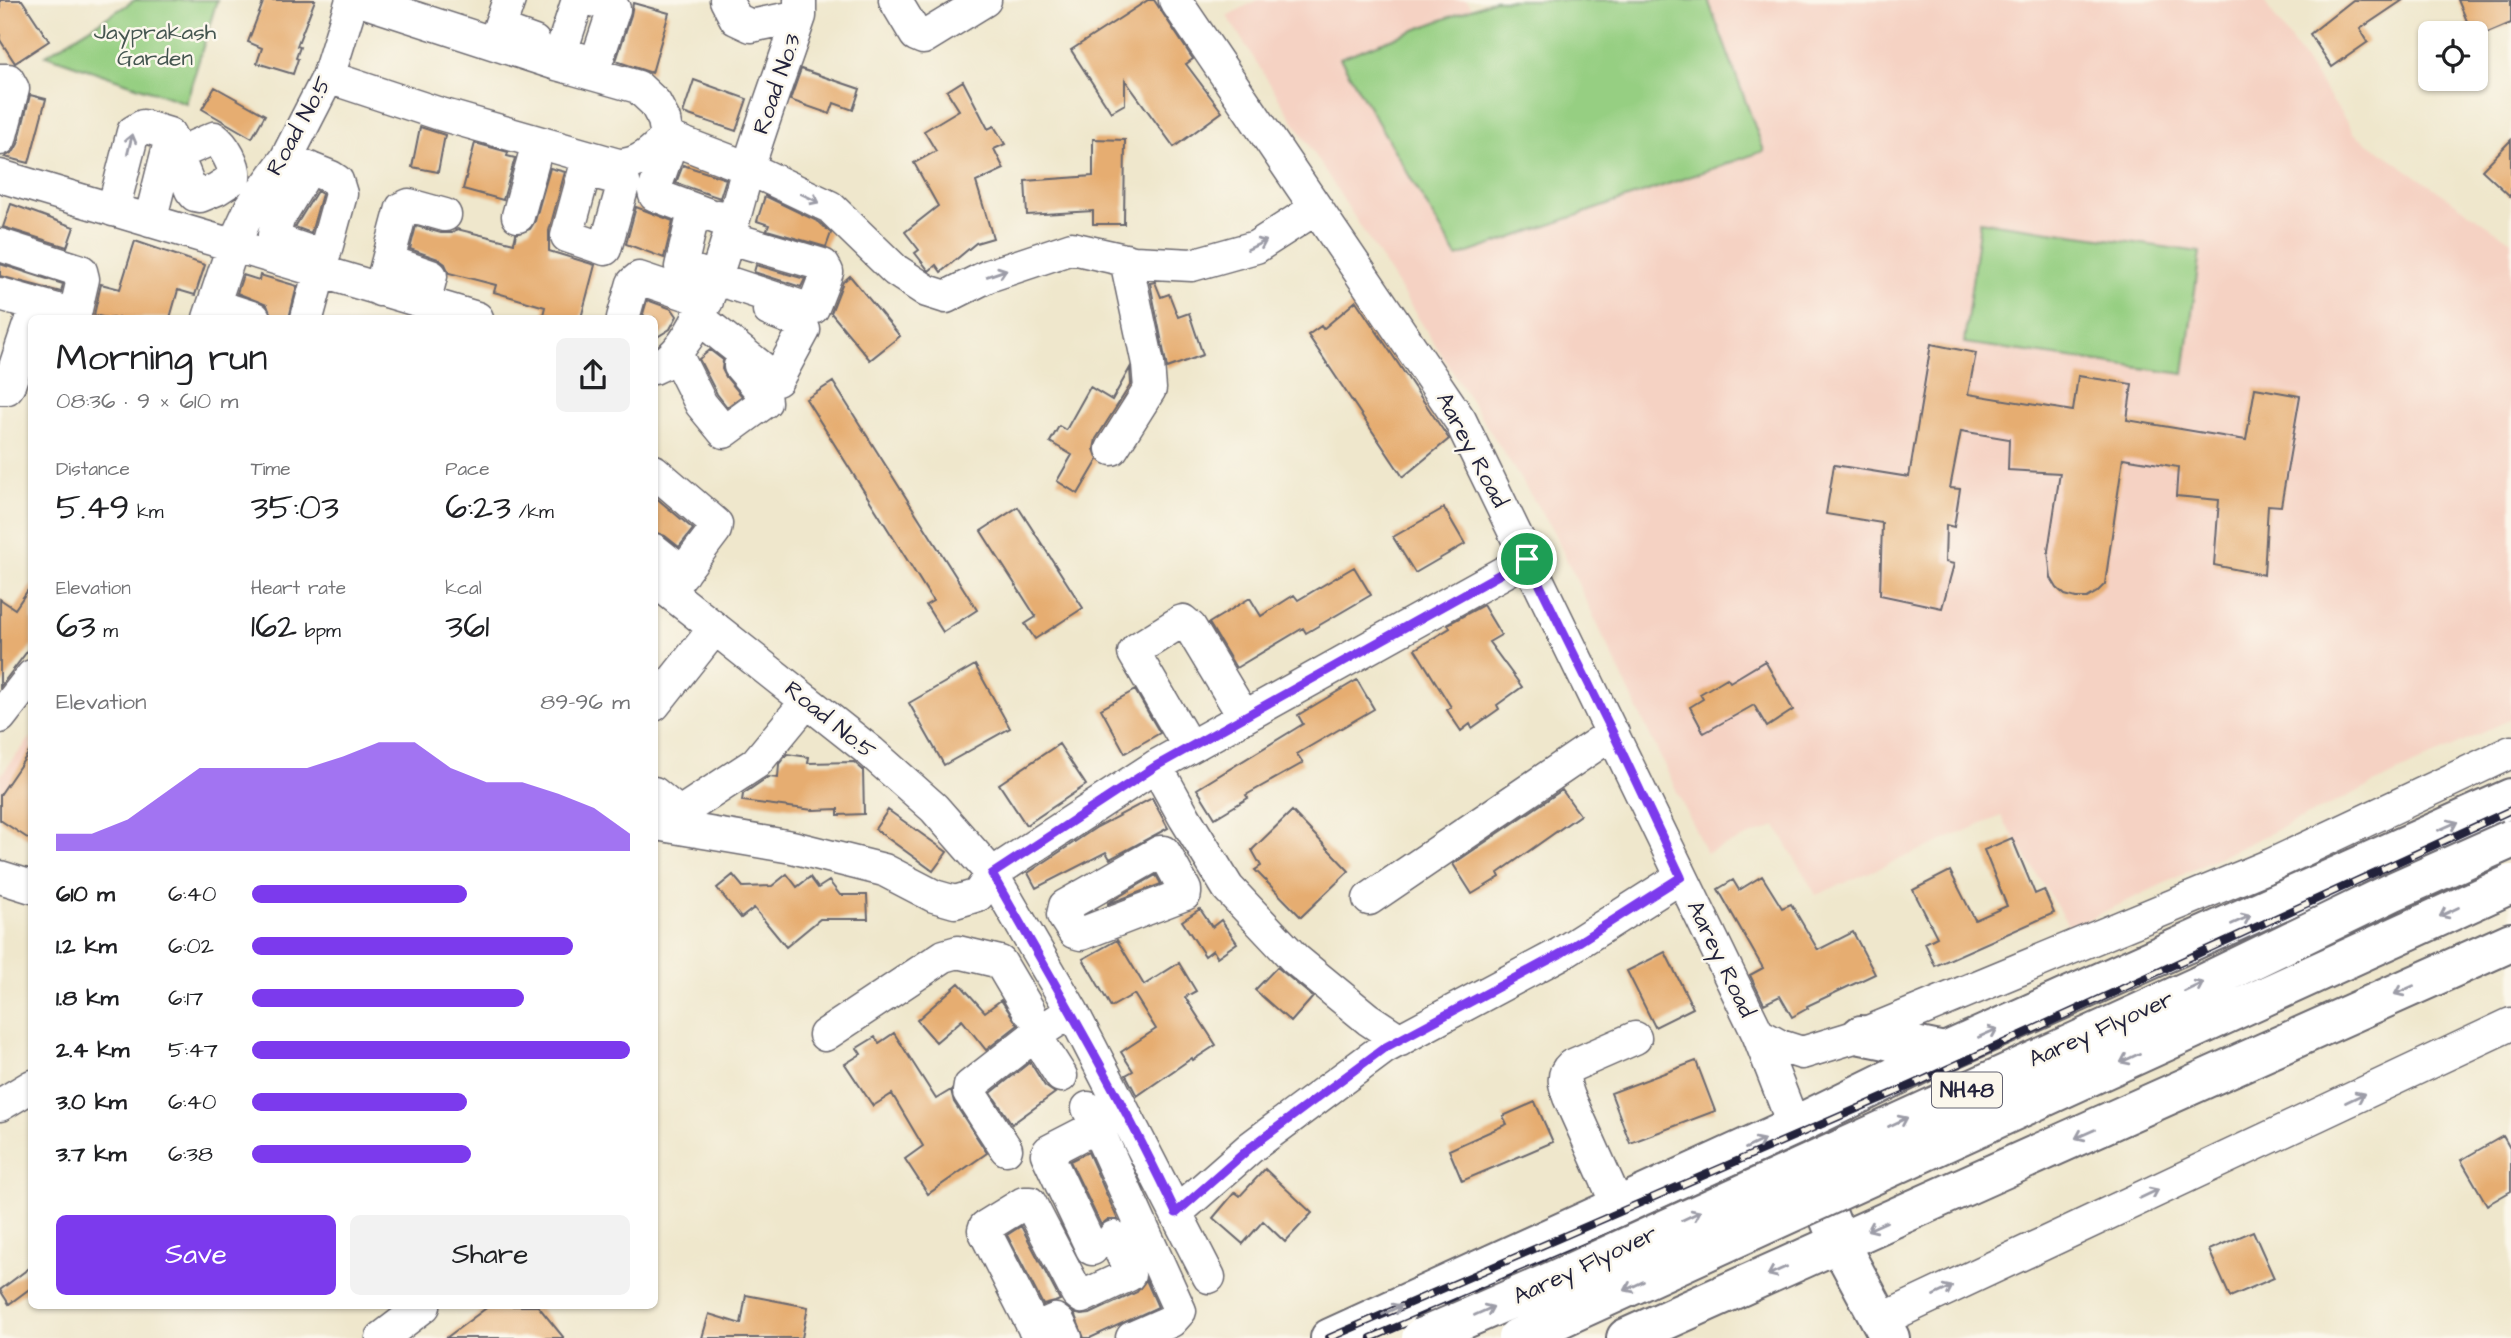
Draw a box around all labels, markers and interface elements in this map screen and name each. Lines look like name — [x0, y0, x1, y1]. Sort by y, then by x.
park label: Jayprakash Garden — [94, 16, 217, 74]
map controls — [2418, 21, 2488, 91]
button: locate — [2418, 21, 2488, 91]
street label: Road No.3 — [745, 29, 809, 139]
street label: Road No.5 — [259, 71, 339, 181]
one-way arrow — [124, 133, 137, 156]
one-way arrow — [799, 191, 820, 205]
one-way arrow — [1246, 238, 1267, 251]
one-way arrow — [986, 266, 1008, 278]
text: Morning run — [56, 333, 268, 385]
button: share — [556, 338, 630, 412]
text: 08:36 · 9 × 610 m — [56, 385, 238, 417]
street label: Aarey Road — [1427, 387, 1516, 514]
text: Distance — [56, 456, 130, 483]
text: Time — [251, 456, 290, 483]
text: Pace — [445, 456, 489, 483]
text: 5.49 — [56, 483, 129, 532]
text: 35:03 — [251, 483, 339, 532]
text: 6:23 — [445, 483, 511, 532]
text: km — [129, 499, 164, 526]
text: /km — [511, 499, 554, 526]
pin — [1497, 529, 1557, 589]
icon: arrive — [1508, 540, 1546, 578]
text: Elevation — [56, 575, 131, 602]
text: Heart rate — [251, 575, 346, 602]
text: kcal — [445, 575, 482, 602]
text: 63 — [56, 602, 96, 651]
text: 162 — [251, 602, 297, 651]
text: 361 — [445, 602, 490, 651]
text: m — [96, 618, 118, 645]
text: bpm — [297, 618, 341, 645]
street label: Road No.5 — [778, 673, 882, 767]
text: Elevation — [56, 686, 147, 718]
text: 89–96 m — [540, 686, 630, 718]
one-way arrow — [2437, 819, 2458, 832]
text: 610 m — [56, 878, 115, 910]
text: 6:40 — [168, 878, 216, 910]
street label: Aarey Road — [1678, 895, 1763, 1023]
one-way arrow — [2439, 906, 2460, 919]
one-way arrow — [2229, 913, 2251, 926]
text: 1.2 km — [56, 930, 117, 962]
text: 6:02 — [168, 930, 214, 962]
one-way arrow — [2183, 980, 2204, 993]
text: 1.8 km — [56, 982, 118, 1014]
text: 6:17 — [168, 982, 203, 1014]
street label: Aarey Flyover — [2023, 983, 2179, 1076]
one-way arrow — [2394, 984, 2415, 997]
one-way arrow — [1977, 1026, 1998, 1039]
text: 2.4 km — [56, 1034, 129, 1066]
text: 5:47 — [168, 1034, 218, 1066]
one-way arrow — [2120, 1052, 2142, 1065]
road number: NH48 — [1932, 1072, 2002, 1108]
text: 3.0 km — [56, 1086, 127, 1118]
text: 6:40 — [168, 1086, 216, 1118]
one-way arrow — [2344, 1091, 2365, 1104]
one-way arrow — [1887, 1115, 1908, 1128]
one-way arrow — [2075, 1128, 2096, 1141]
one-way arrow — [1744, 1137, 1765, 1150]
text: 3.7 km — [56, 1138, 126, 1170]
text: 6:38 — [168, 1138, 213, 1170]
one-way arrow — [2138, 1187, 2159, 1201]
one-way arrow — [1680, 1209, 1701, 1222]
button: Save — [56, 1215, 336, 1295]
button: Share — [350, 1215, 630, 1295]
street label: Aarey Flyover — [1508, 1217, 1663, 1313]
one-way arrow — [1867, 1220, 1888, 1233]
one-way arrow — [1767, 1265, 1788, 1278]
one-way arrow — [1624, 1279, 1645, 1293]
one-way arrow — [1932, 1284, 1953, 1297]
one-way arrow — [1381, 1303, 1402, 1316]
one-way arrow — [1473, 1304, 1494, 1317]

